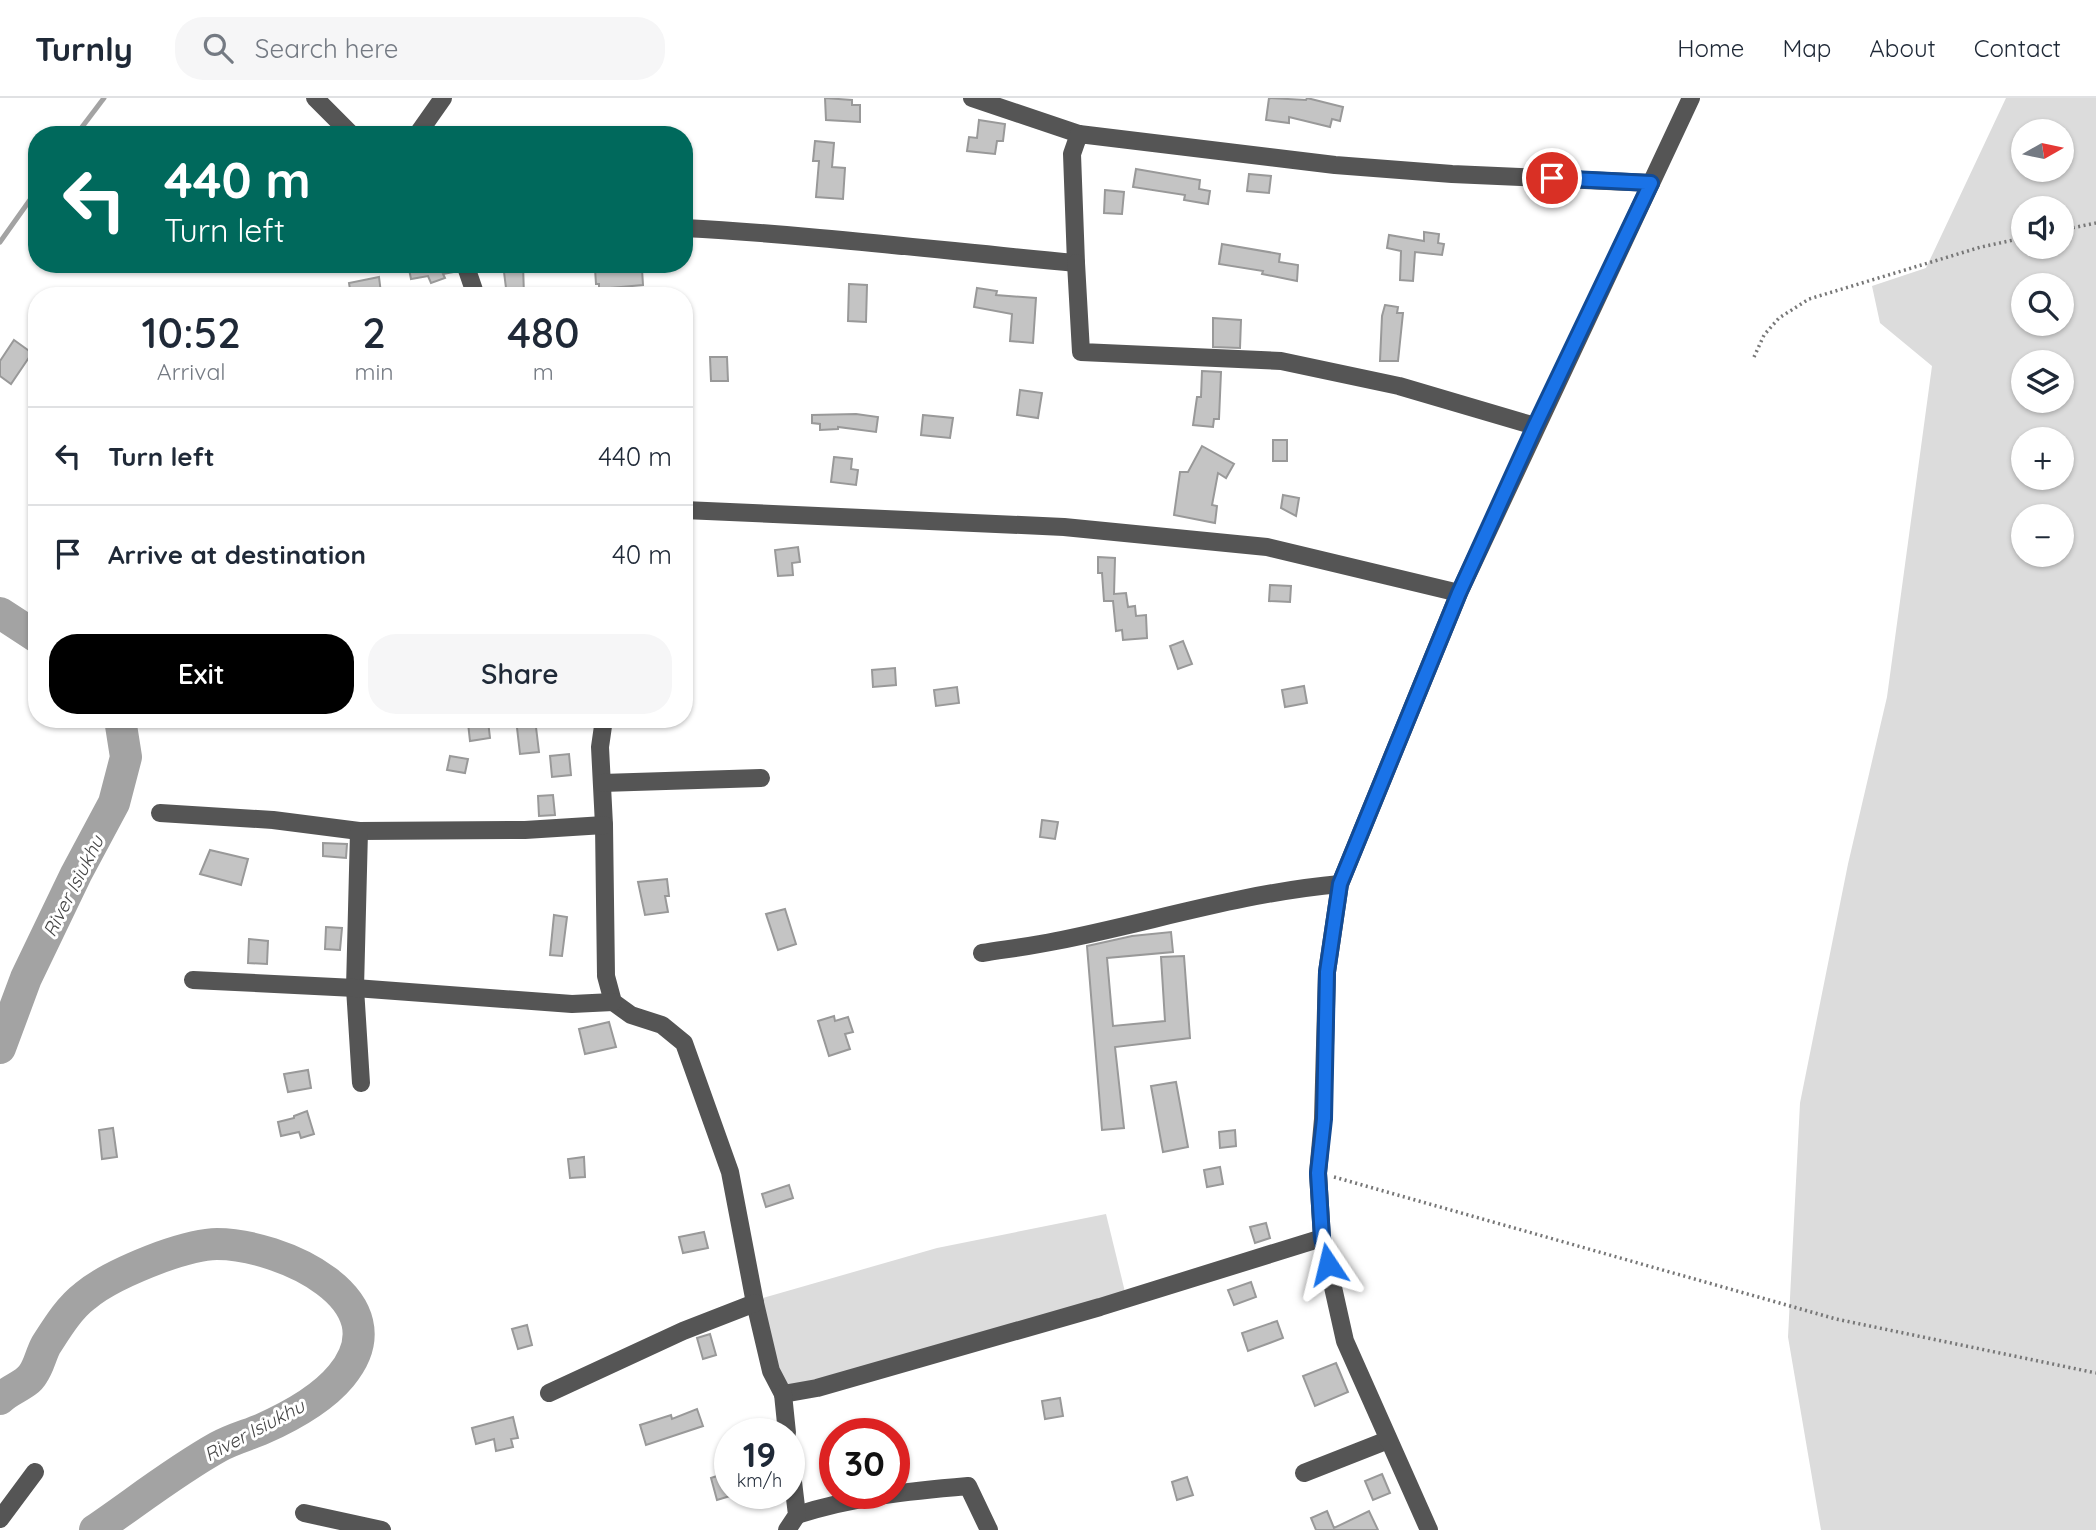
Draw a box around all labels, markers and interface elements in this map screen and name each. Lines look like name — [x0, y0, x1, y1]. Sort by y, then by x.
search box — [175, 17, 665, 80]
text: Turnly — [35, 28, 133, 69]
icon: search — [199, 29, 237, 67]
text: Search here — [255, 32, 398, 65]
text: Home — [1677, 33, 1744, 63]
text: Map — [1782, 33, 1831, 63]
text: About — [1869, 33, 1936, 63]
text: Contact — [1974, 33, 2061, 63]
north arrow — [2011, 119, 2074, 182]
map controls — [2011, 119, 2074, 567]
pin — [1522, 148, 1582, 208]
text: 440 m — [164, 149, 311, 210]
icon: left — [49, 154, 140, 245]
icon: arrive — [1533, 159, 1571, 197]
button: sound — [2011, 196, 2074, 259]
text: Turn left — [164, 210, 285, 250]
button: search — [2011, 273, 2074, 336]
text: 10:52 — [142, 306, 241, 359]
text: 2 — [362, 306, 386, 359]
text: 480 — [507, 306, 579, 359]
button: layers — [2011, 350, 2074, 413]
text: Arrival — [157, 357, 226, 386]
text: min — [354, 357, 394, 386]
text: m — [533, 357, 554, 386]
button: + — [2011, 427, 2074, 490]
icon: left — [49, 437, 87, 475]
text: Turn left — [108, 440, 215, 473]
text: 440 m — [598, 440, 672, 473]
button: − — [2011, 504, 2074, 567]
icon: arrive — [49, 535, 87, 573]
text: Arrive at destination — [108, 538, 366, 571]
text: 40 m — [612, 538, 672, 571]
button: Exit — [49, 634, 354, 714]
button: Share — [368, 634, 672, 714]
water label: River Isiukhu — [37, 830, 109, 941]
position arrow — [1291, 1227, 1365, 1301]
water label: River Isiukhu — [200, 1393, 309, 1466]
speed limit sign: 30 — [819, 1418, 910, 1509]
text: 19 — [743, 1432, 776, 1476]
text: km/h — [737, 1469, 782, 1492]

